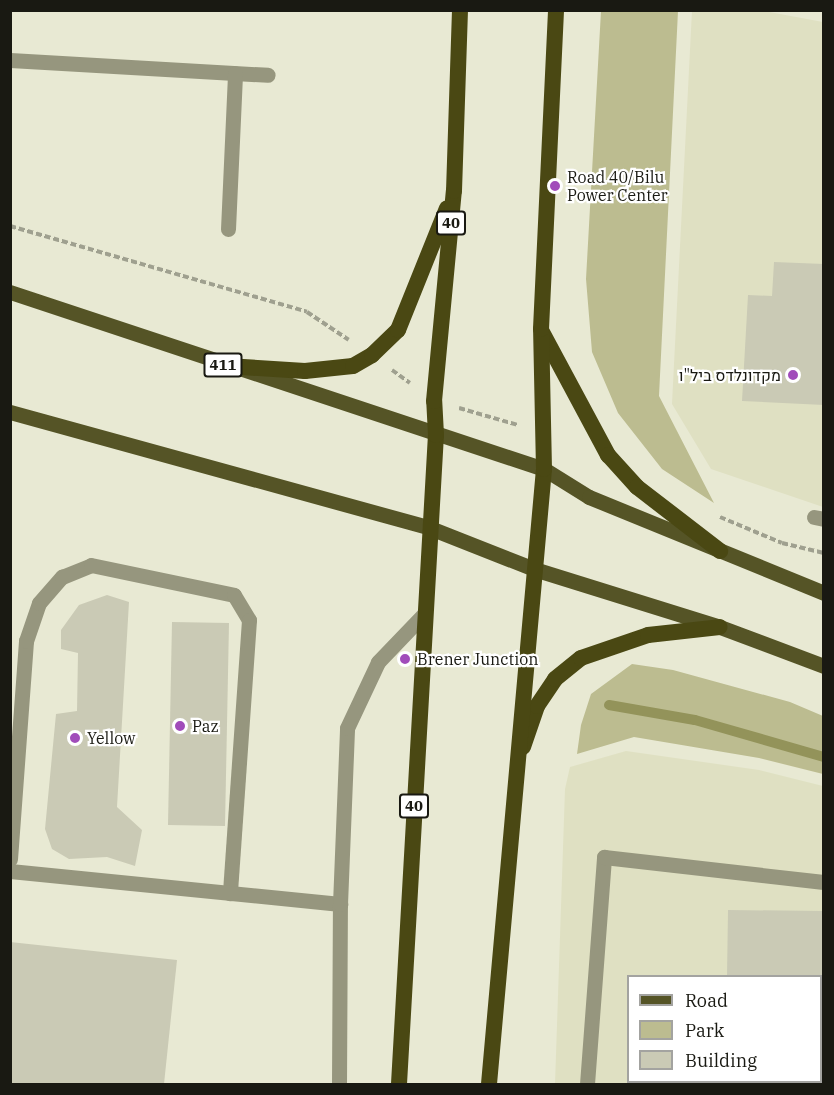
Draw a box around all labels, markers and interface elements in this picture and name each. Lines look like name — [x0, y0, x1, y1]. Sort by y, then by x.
place label: Road 40/Bilu Power Center — [567, 167, 668, 205]
marker: Road 40/Bilu Power Center — [548, 179, 562, 193]
road number: 40 — [436, 211, 466, 235]
road number: 411 — [204, 353, 242, 377]
place label: מקדונלדס ביל"ו — [679, 365, 781, 385]
marker: מקדונלדס ביל"ו — [786, 368, 800, 382]
place label: Brener Junction — [417, 649, 539, 669]
marker: Brener Junction — [398, 652, 412, 666]
place label: Paz — [192, 716, 219, 736]
marker: Paz — [173, 719, 187, 733]
place label: Yellow — [87, 728, 136, 748]
marker: Yellow — [68, 731, 82, 745]
road number: 40 — [399, 794, 429, 818]
legend — [627, 975, 822, 1083]
text: Road — [685, 989, 728, 1012]
text: Park — [685, 1019, 724, 1042]
text: Building — [685, 1049, 757, 1072]

